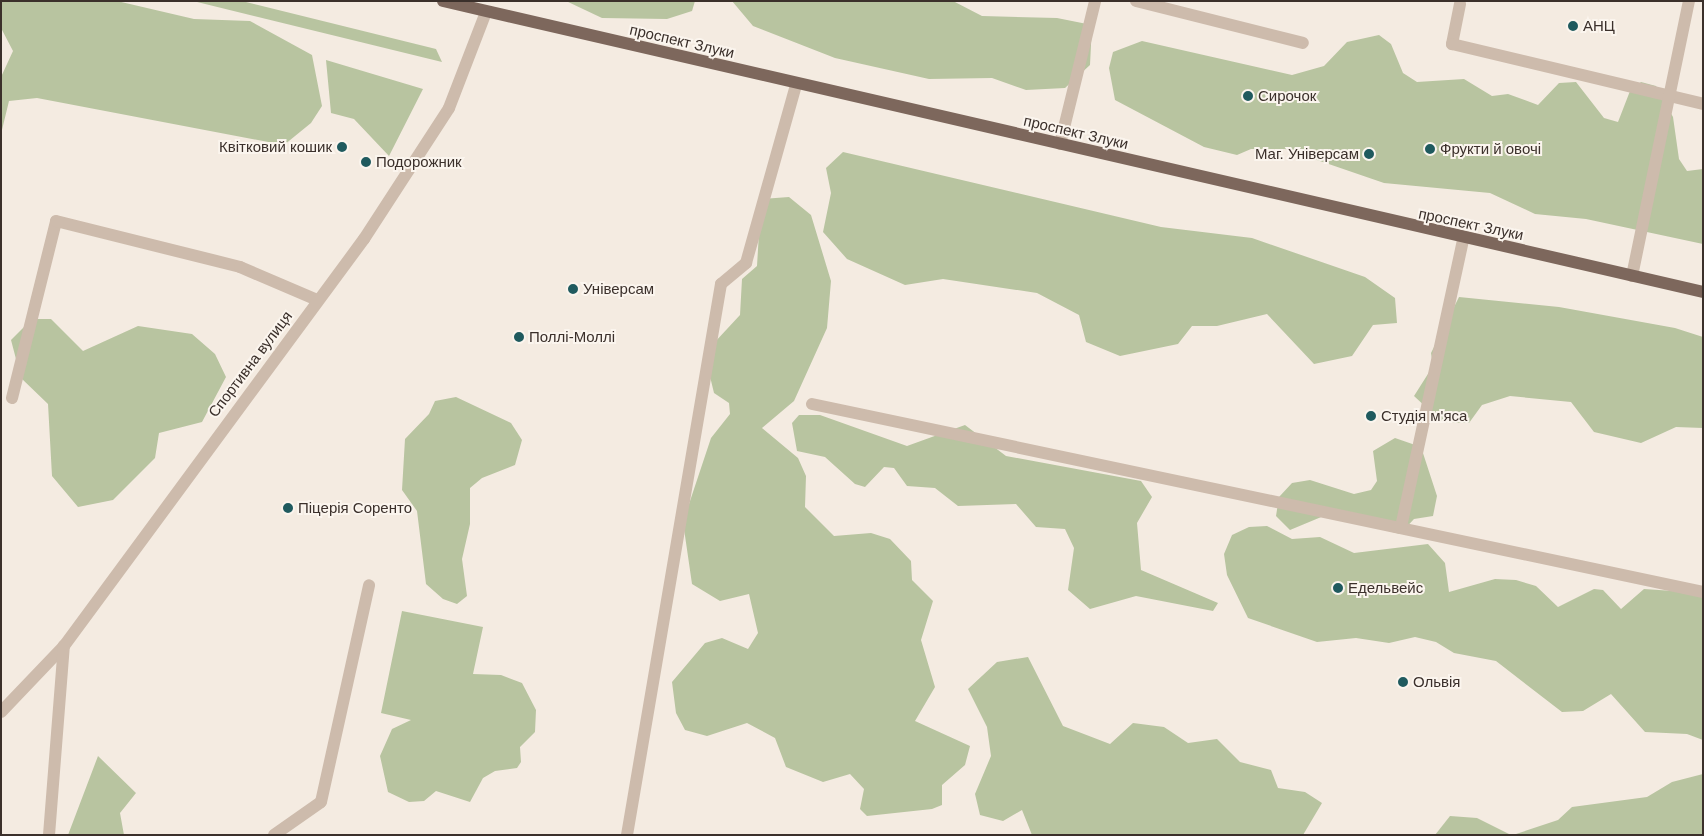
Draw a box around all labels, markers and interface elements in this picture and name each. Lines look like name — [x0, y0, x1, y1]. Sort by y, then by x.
place label: АНЦ — [1583, 17, 1615, 35]
street label: проспект Злуки — [628, 20, 736, 62]
marker: АНЦ — [1567, 20, 1579, 32]
place label: Сирочок — [1258, 87, 1316, 105]
marker: Сирочок — [1242, 90, 1254, 102]
street label: проспект Злуки — [1022, 111, 1130, 153]
place label: Квітковий кошик — [219, 138, 332, 156]
place label: Фрукти й овочі — [1440, 140, 1541, 158]
marker: Квітковий кошик — [336, 141, 348, 153]
marker: Фрукти й овочі — [1424, 143, 1436, 155]
place label: Маг. Універсам — [1255, 145, 1359, 163]
marker: Маг. Універсам — [1363, 148, 1375, 160]
place label: Подорожник — [376, 153, 462, 171]
marker: Подорожник — [360, 156, 372, 168]
street label: проспект Злуки — [1417, 204, 1525, 244]
place label: Універсам — [583, 280, 654, 298]
marker: Універсам — [567, 283, 579, 295]
street label: Спортивна вулиця — [204, 307, 296, 421]
place label: Поллі-Моллі — [529, 328, 615, 346]
marker: Поллі-Моллі — [513, 331, 525, 343]
place label: Студія м'яса — [1381, 407, 1467, 425]
marker: Студія м'яса — [1365, 410, 1377, 422]
place label: Піцерія Соренто — [298, 499, 412, 517]
marker: Піцерія Соренто — [282, 502, 294, 514]
place label: Едельвейс — [1348, 579, 1423, 597]
marker: Едельвейс — [1332, 582, 1344, 594]
place label: Ольвія — [1413, 673, 1460, 691]
marker: Ольвія — [1397, 676, 1409, 688]

